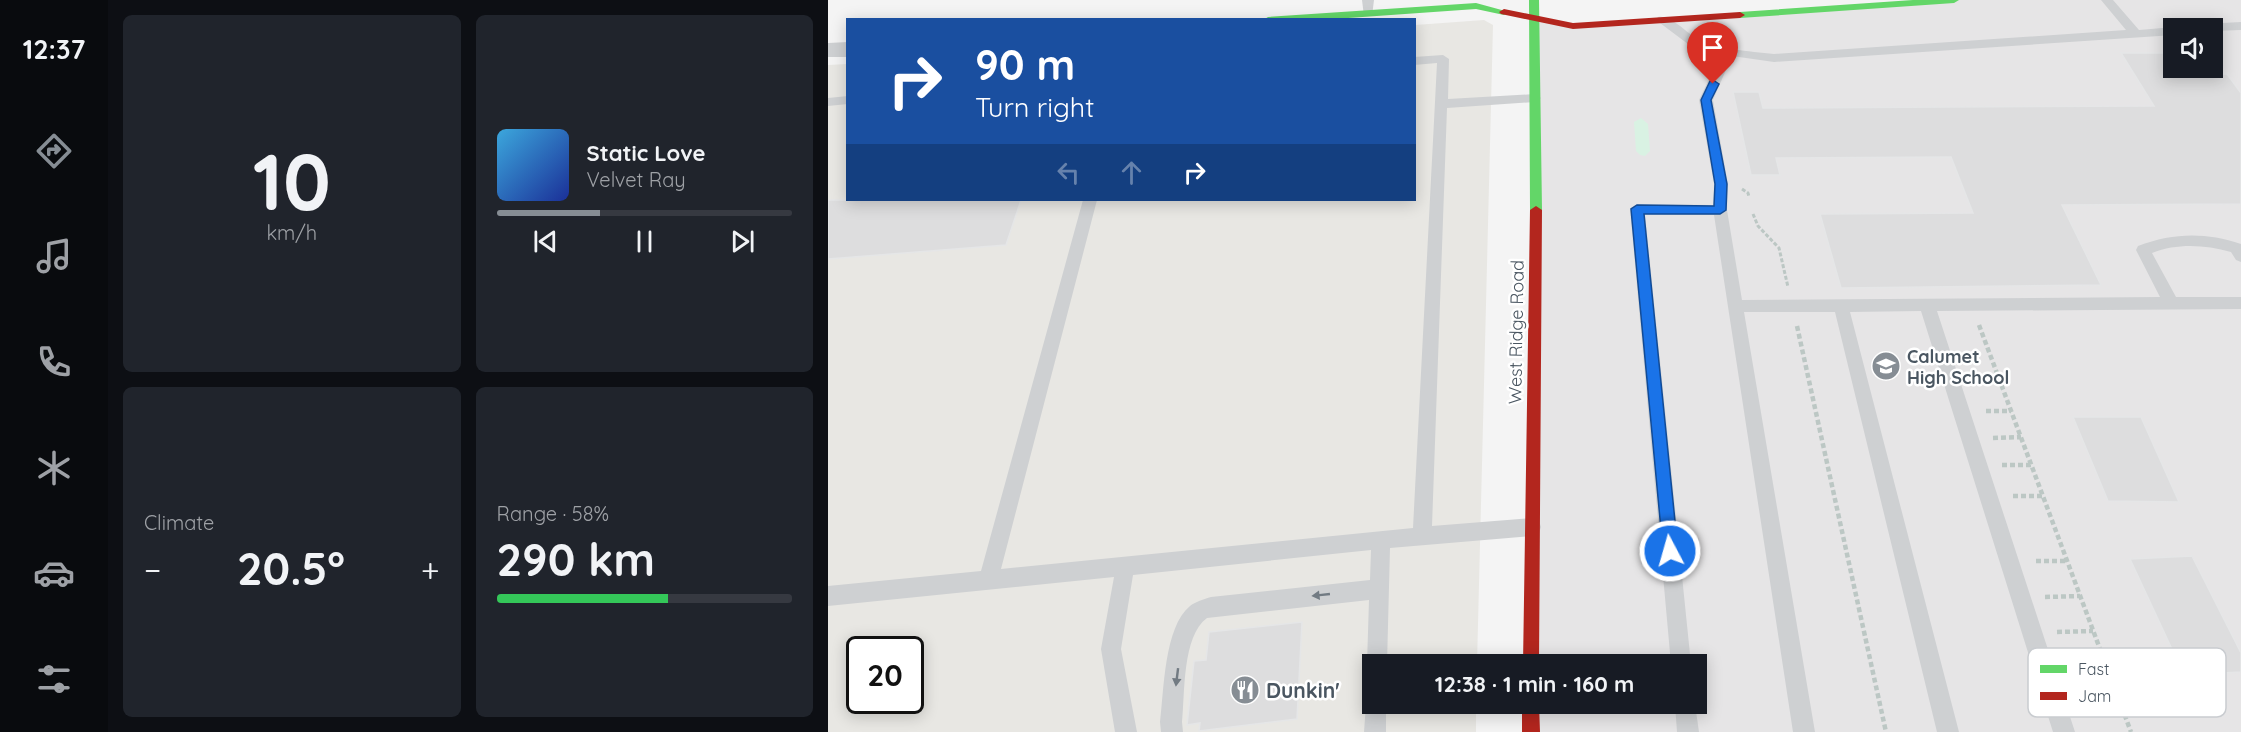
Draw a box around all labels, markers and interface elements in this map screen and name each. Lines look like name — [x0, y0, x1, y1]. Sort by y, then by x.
map controls — [2163, 18, 2223, 78]
button: sound — [2163, 18, 2223, 78]
pin — [1687, 22, 1738, 84]
icon: arrive — [1696, 31, 1729, 64]
text: 12:37 — [23, 32, 85, 66]
text: 90 m — [975, 38, 1075, 91]
icon: right — [876, 42, 954, 120]
text: Turn right — [975, 90, 1094, 124]
icon: directions — [33, 130, 75, 172]
text: 10 — [253, 132, 331, 230]
text: Static Love — [587, 139, 705, 167]
icon: left — [1052, 156, 1085, 189]
icon: ahead — [1115, 156, 1148, 189]
icon: right — [1178, 156, 1211, 189]
text: Velvet Ray — [587, 167, 686, 192]
text: km/h — [266, 220, 317, 245]
icon: previous — [529, 225, 562, 258]
icon: pause — [628, 225, 661, 258]
icon: next — [726, 225, 759, 258]
icon: music — [33, 235, 75, 277]
street label: West Ridge Road — [1503, 260, 1529, 404]
icon: phone — [33, 341, 75, 383]
place label: Calumet High School — [1907, 345, 2009, 389]
school or university icon: Calumet High School — [1870, 350, 1902, 382]
icon: climate — [33, 447, 75, 489]
text: Range · 58% — [497, 501, 609, 526]
text: Climate — [144, 510, 214, 535]
position arrow — [1638, 519, 1702, 583]
text: 290 km — [497, 531, 655, 587]
text: 20.5° — [237, 540, 345, 596]
text: − — [144, 549, 161, 590]
text: + — [421, 549, 439, 590]
icon: car — [33, 552, 75, 594]
one-way arrow — [1312, 591, 1331, 600]
speed limit sign: 20 — [846, 636, 924, 714]
legend — [2028, 648, 2226, 717]
icon: filters — [33, 658, 75, 700]
text: Fast — [2078, 659, 2109, 679]
one-way arrow — [1172, 668, 1181, 687]
text: 12:38 · 1 min · 160 m — [1435, 670, 1634, 698]
restaurant icon: Dunkin' — [1229, 674, 1261, 706]
place label: Dunkin' — [1266, 677, 1340, 703]
text: Jam — [2078, 686, 2111, 706]

